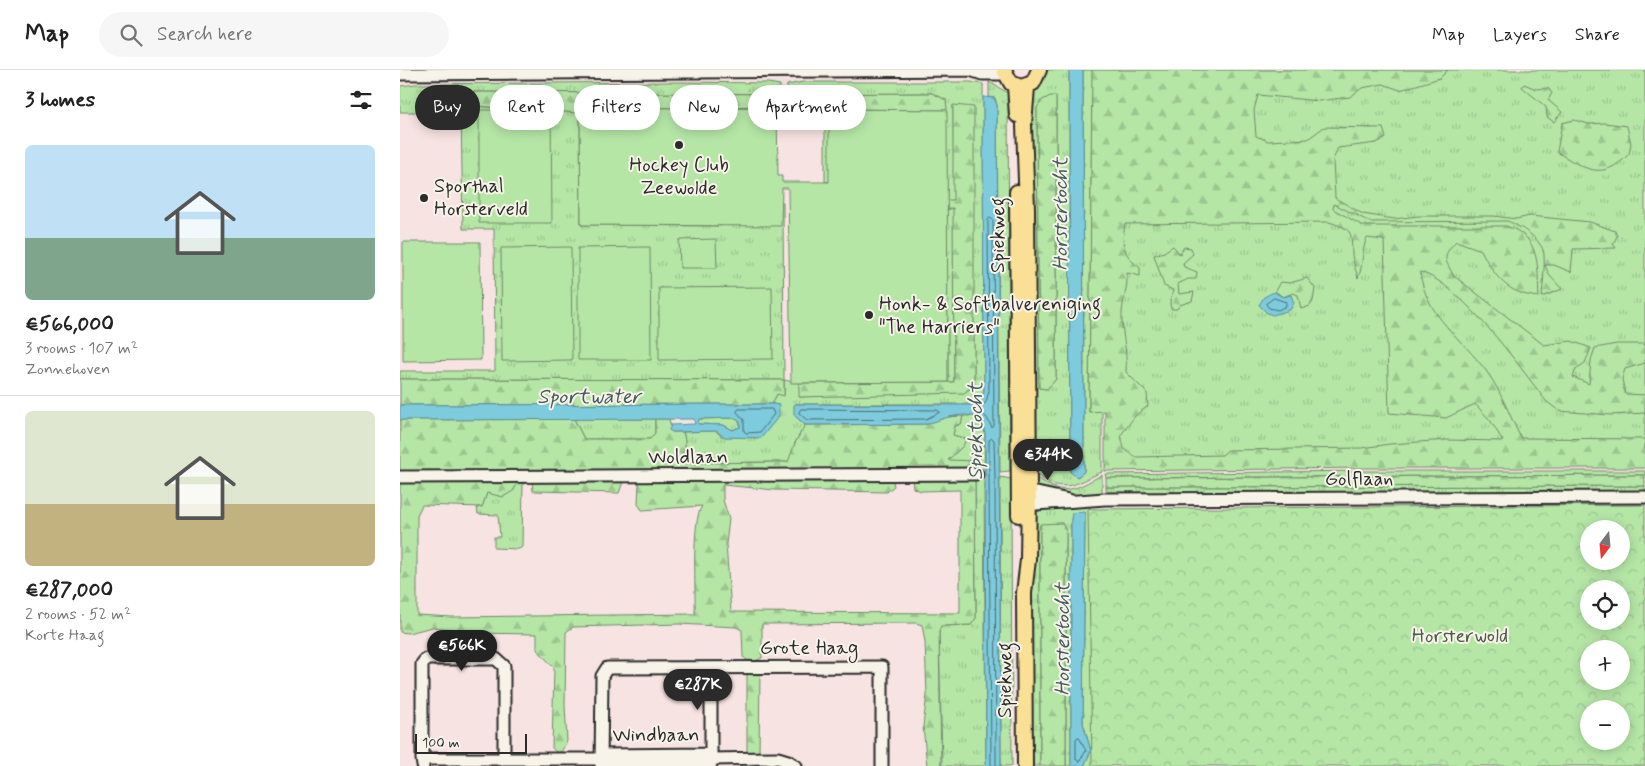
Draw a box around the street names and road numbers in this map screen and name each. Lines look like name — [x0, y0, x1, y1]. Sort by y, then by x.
street label: Spiekweg — [985, 197, 1014, 273]
street label: Woldlaan — [648, 444, 728, 471]
street label: Golflaan — [1325, 466, 1393, 493]
street label: Grote Haag — [760, 635, 858, 663]
street label: Spiekweg — [992, 642, 1021, 718]
street label: Windbaan — [612, 722, 700, 749]

